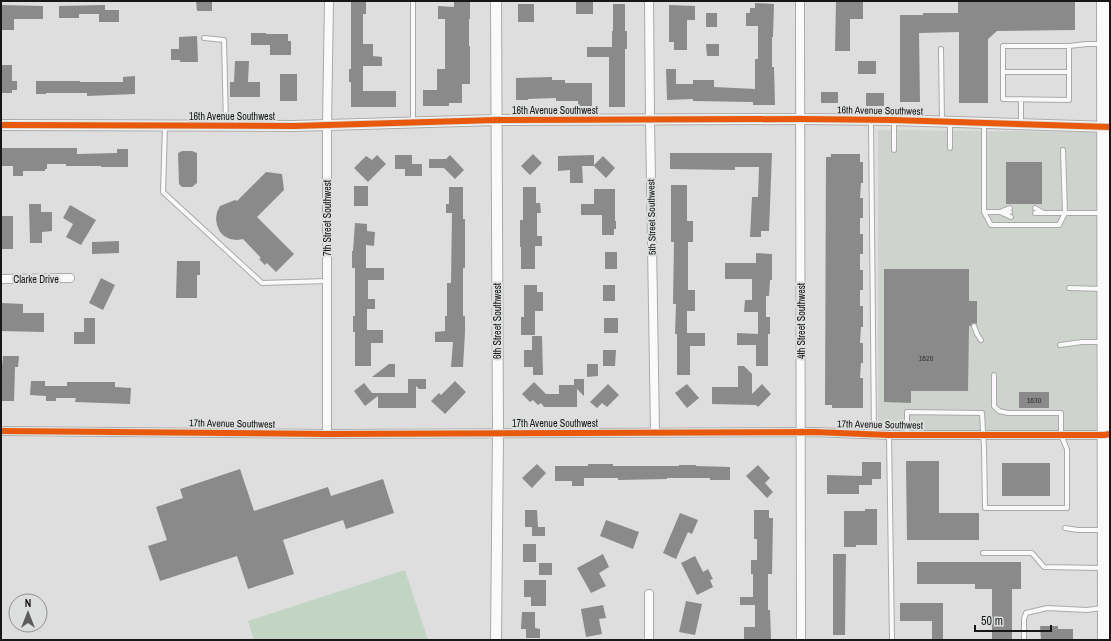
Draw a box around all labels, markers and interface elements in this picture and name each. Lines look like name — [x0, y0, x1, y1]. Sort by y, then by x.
street label: 16th Avenue Southwest — [837, 103, 924, 118]
street label: 16th Avenue Southwest — [512, 104, 599, 117]
street label: 16th Avenue Southwest — [189, 110, 276, 123]
street label: 5th Street Southwest — [644, 178, 659, 255]
street label: 7th Street Southwest — [321, 179, 334, 256]
street label: Clarke Drive — [13, 273, 59, 286]
street label: 6th Street Southwest — [491, 282, 504, 359]
street label: 4th Street Southwest — [795, 282, 808, 359]
house number: 1620 — [919, 353, 934, 363]
house number: 1630 — [1027, 395, 1042, 405]
street label: 17th Avenue Southwest — [189, 416, 276, 431]
street label: 17th Avenue Southwest — [512, 417, 599, 430]
street label: 17th Avenue Southwest — [837, 417, 924, 432]
north arrow — [8, 593, 48, 633]
text: N — [25, 596, 31, 610]
scale bar — [975, 607, 1051, 633]
text: 50 m — [981, 613, 1003, 629]

